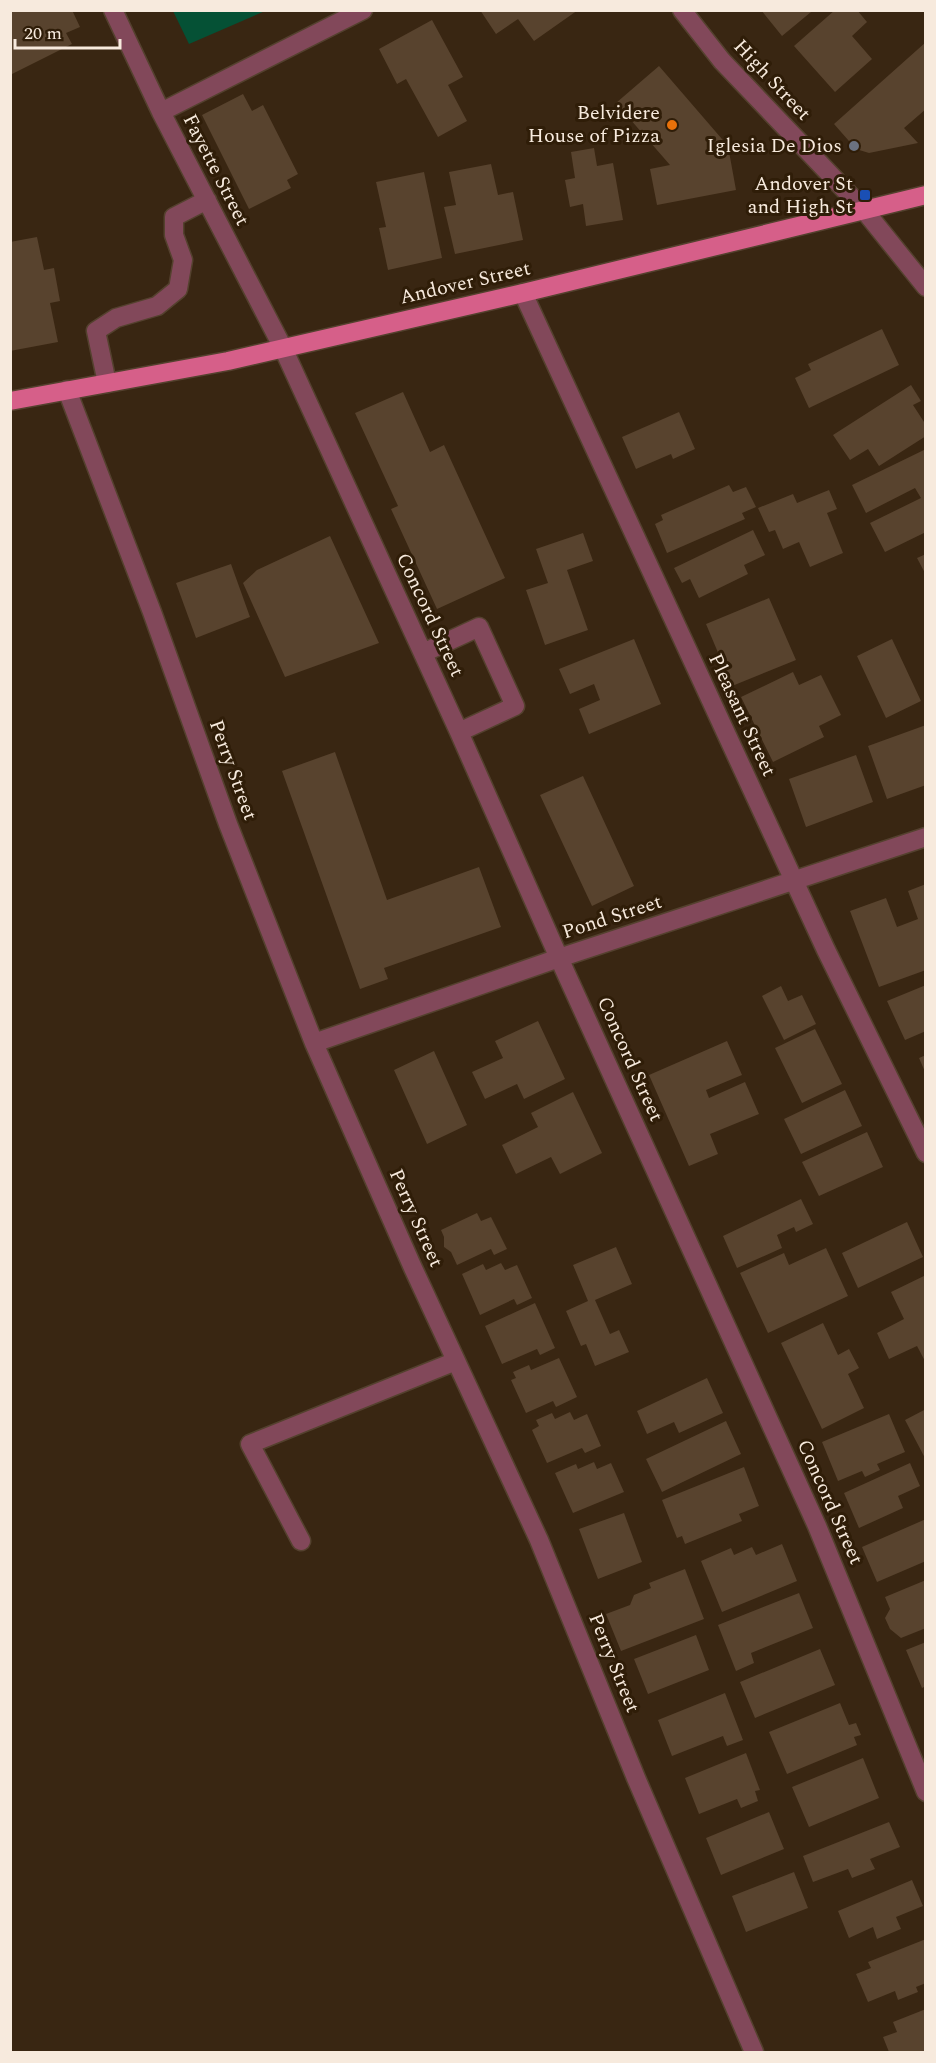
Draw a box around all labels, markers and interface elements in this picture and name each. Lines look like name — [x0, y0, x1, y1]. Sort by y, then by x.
scale bar — [15, 12, 120, 50]
text: 20 m — [24, 20, 62, 47]
street label: High Street — [726, 32, 818, 128]
place label: Belvidere House of Pizza — [528, 98, 660, 151]
street label: Fayette Street — [175, 109, 257, 231]
marker: Belvidere House of Pizza — [665, 118, 679, 132]
place label: Iglesia De Dios — [707, 131, 842, 161]
marker: Iglesia De Dios — [847, 139, 861, 153]
place label: Andover St and High St — [748, 169, 853, 222]
marker: Andover St and High St — [858, 188, 872, 202]
street label: Andover Street — [397, 253, 533, 313]
street label: Concord Street — [388, 548, 472, 682]
street label: Pleasant Street — [700, 648, 784, 782]
street label: Perry Street — [201, 716, 265, 824]
street label: Pond Street — [558, 887, 666, 947]
street label: Concord Street — [589, 992, 671, 1126]
street label: Perry Street — [381, 1164, 451, 1272]
street label: Concord Street — [789, 1435, 871, 1569]
street label: Perry Street — [580, 1609, 648, 1717]

